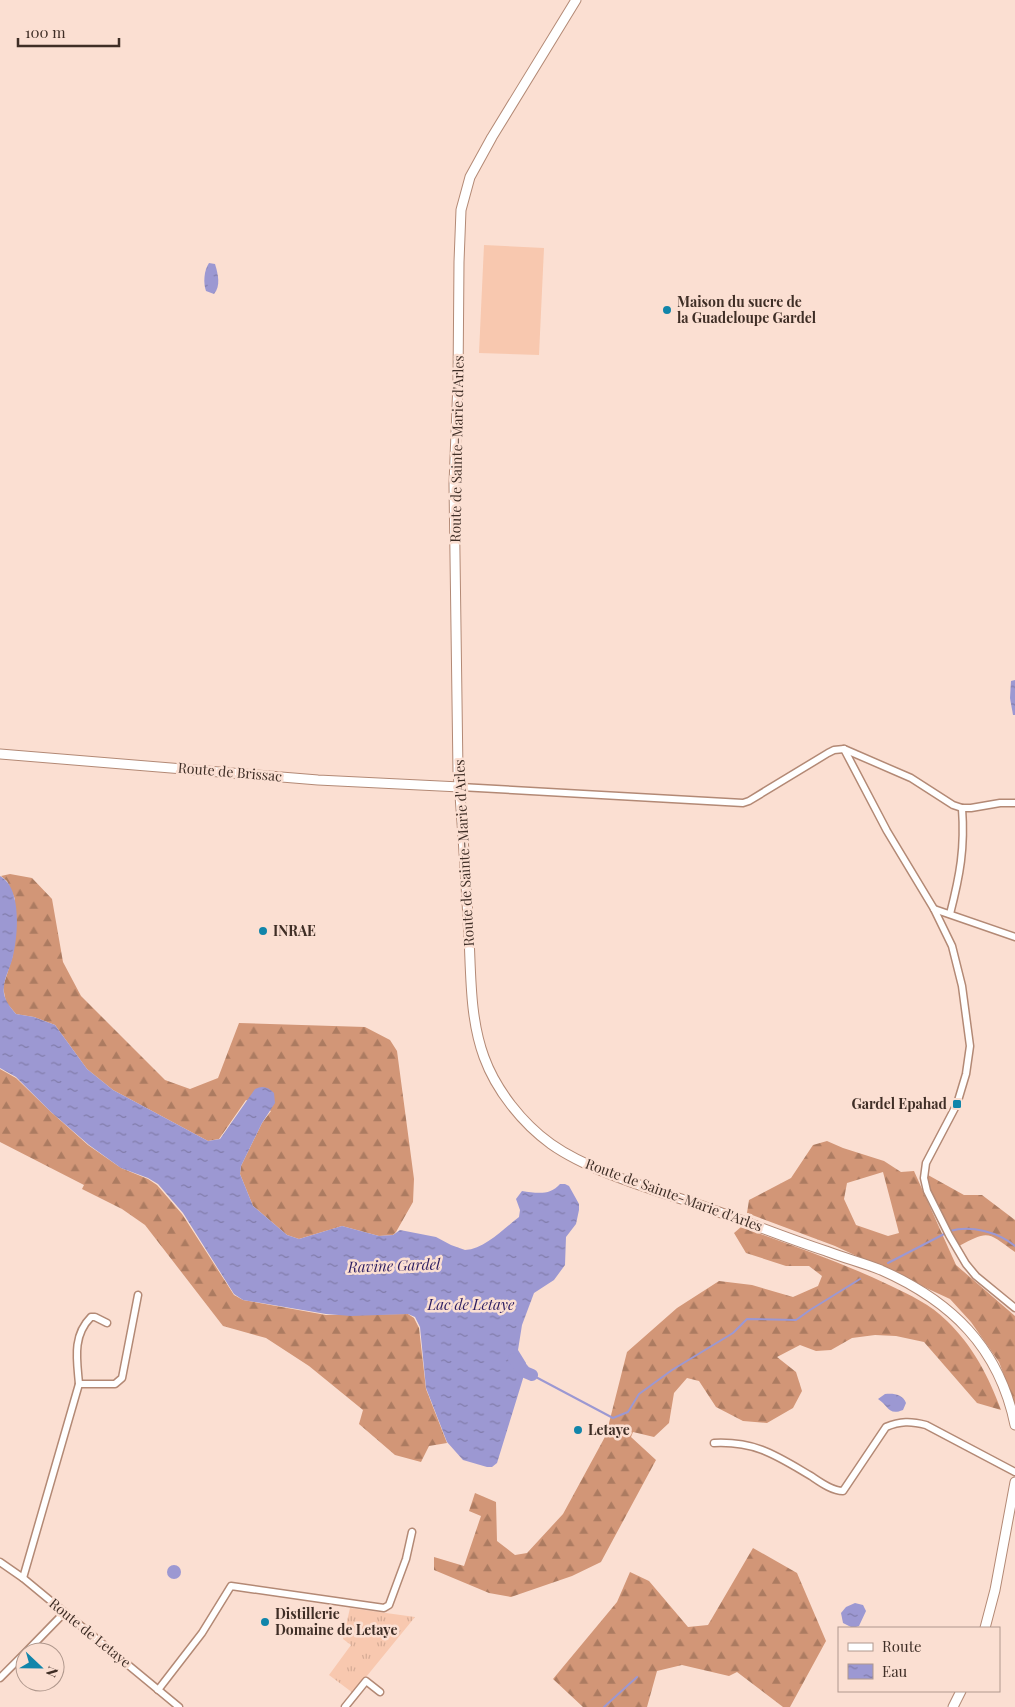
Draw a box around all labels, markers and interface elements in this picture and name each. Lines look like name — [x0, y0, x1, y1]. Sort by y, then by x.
scale bar — [18, 15, 119, 47]
text: 100 m — [25, 22, 66, 42]
place label: Maison du sucre de la Guadeloupe Gardel — [677, 292, 817, 327]
marker: Maison du sucre de la Guadeloupe Gardel — [661, 304, 673, 316]
street label: Route de Sainte-Marie d'Arles — [445, 355, 468, 543]
street label: Route de Brissac — [177, 757, 283, 786]
street label: Route de Sainte-Marie d'Arles — [449, 759, 478, 947]
place label: INRAE — [273, 921, 316, 940]
marker: INRAE — [257, 925, 269, 937]
place label: Gardel Epahad — [851, 1094, 948, 1113]
marker: Gardel Epahad — [951, 1098, 963, 1110]
street label: Route de Sainte-Marie d'Arles — [583, 1154, 765, 1235]
water label: Ravine Gardel — [346, 1253, 441, 1277]
water label: Lac de Letaye — [426, 1294, 515, 1314]
place label: Letaye — [588, 1420, 630, 1439]
marker: Letaye — [572, 1424, 584, 1436]
street label: Route de Letaye — [45, 1594, 135, 1672]
place label: Distillerie Domaine de Letaye — [275, 1604, 398, 1639]
marker: Distillerie Domaine de Letaye — [259, 1616, 271, 1628]
legend — [838, 1627, 1000, 1692]
text: Route — [882, 1636, 922, 1656]
north arrow — [15, 1642, 65, 1692]
text: Eau — [882, 1661, 908, 1681]
text: N — [42, 1664, 63, 1680]

